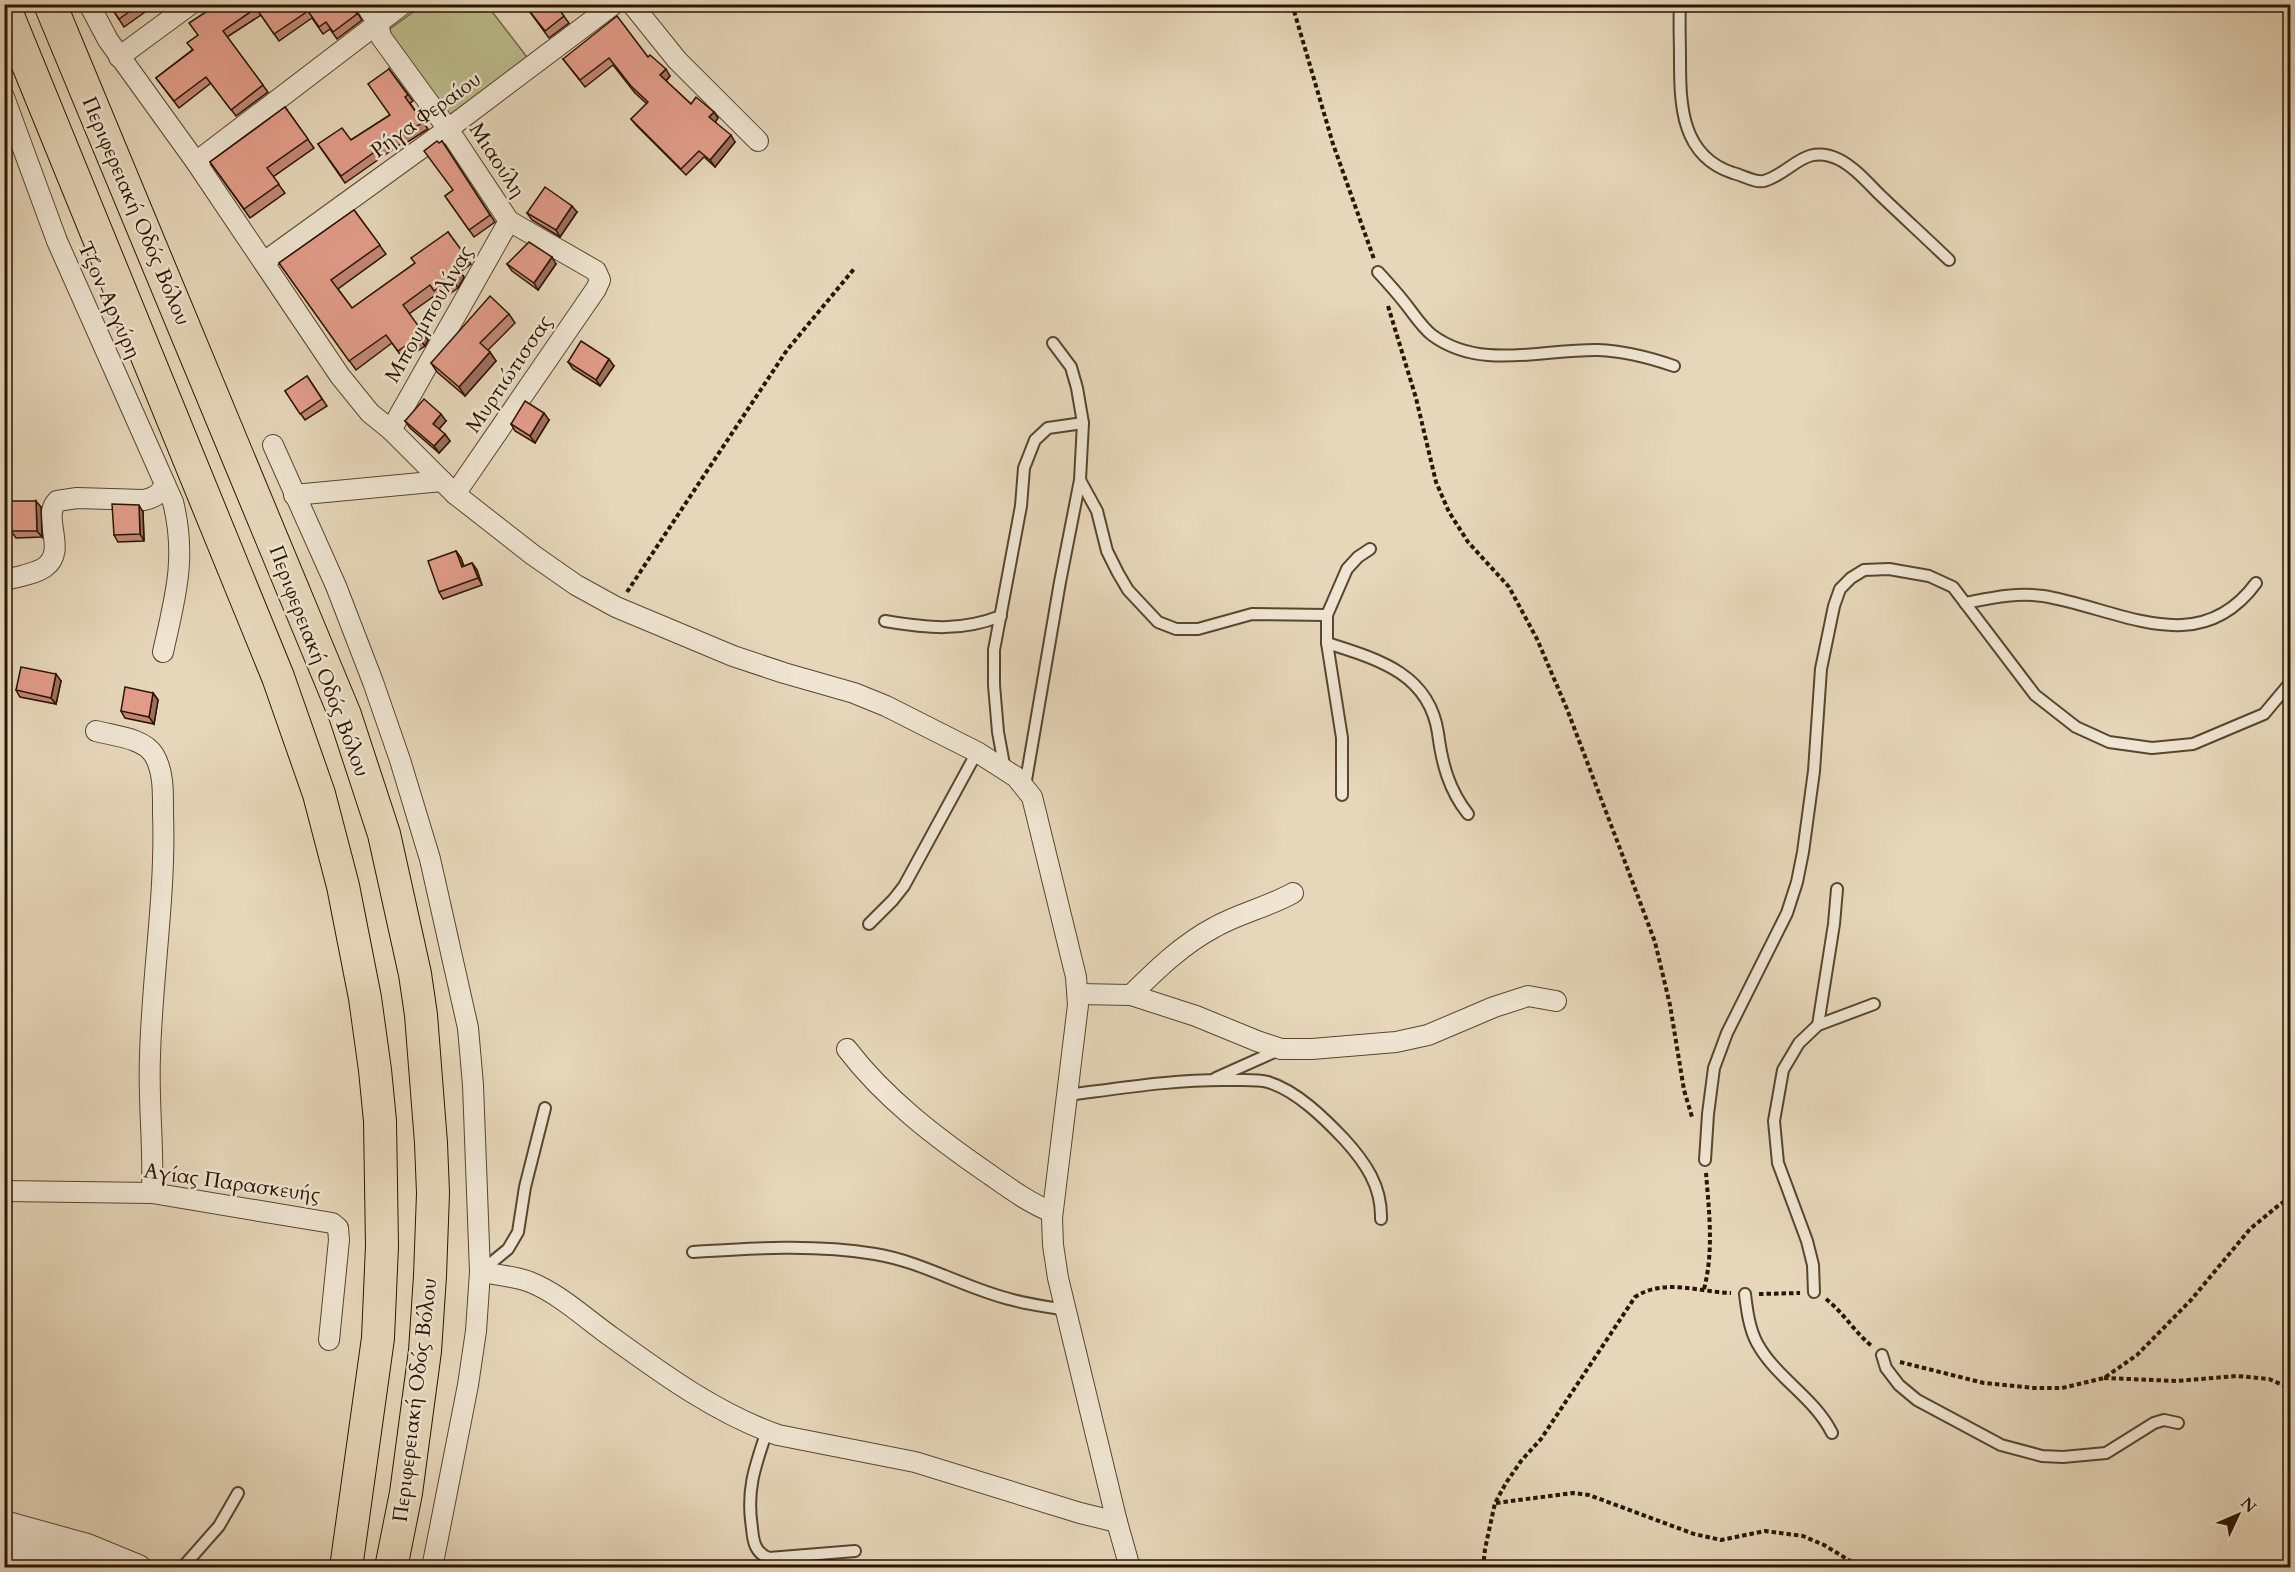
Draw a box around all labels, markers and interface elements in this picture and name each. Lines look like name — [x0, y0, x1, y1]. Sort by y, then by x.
street label: Ρήγα Φεραίου — [365, 65, 487, 165]
street label: Περιφερειακή Οδός Βόλου — [75, 92, 197, 330]
street label: Μιαούλη — [462, 117, 532, 203]
street label: Τζον Αργύρη — [70, 237, 148, 363]
street label: Μπουμπουλίνας — [378, 240, 480, 388]
street label: Μυρτιώτισσας — [459, 309, 559, 439]
street label: Περιφερειακή Οδός Βόλου — [261, 541, 377, 781]
street label: Αγίας Παρασκευής — [142, 1156, 322, 1210]
street label: Περιφερειακή Οδός Βόλου — [386, 1276, 444, 1524]
north arrow — [2208, 1485, 2268, 1545]
text: N — [2235, 1493, 2261, 1518]

